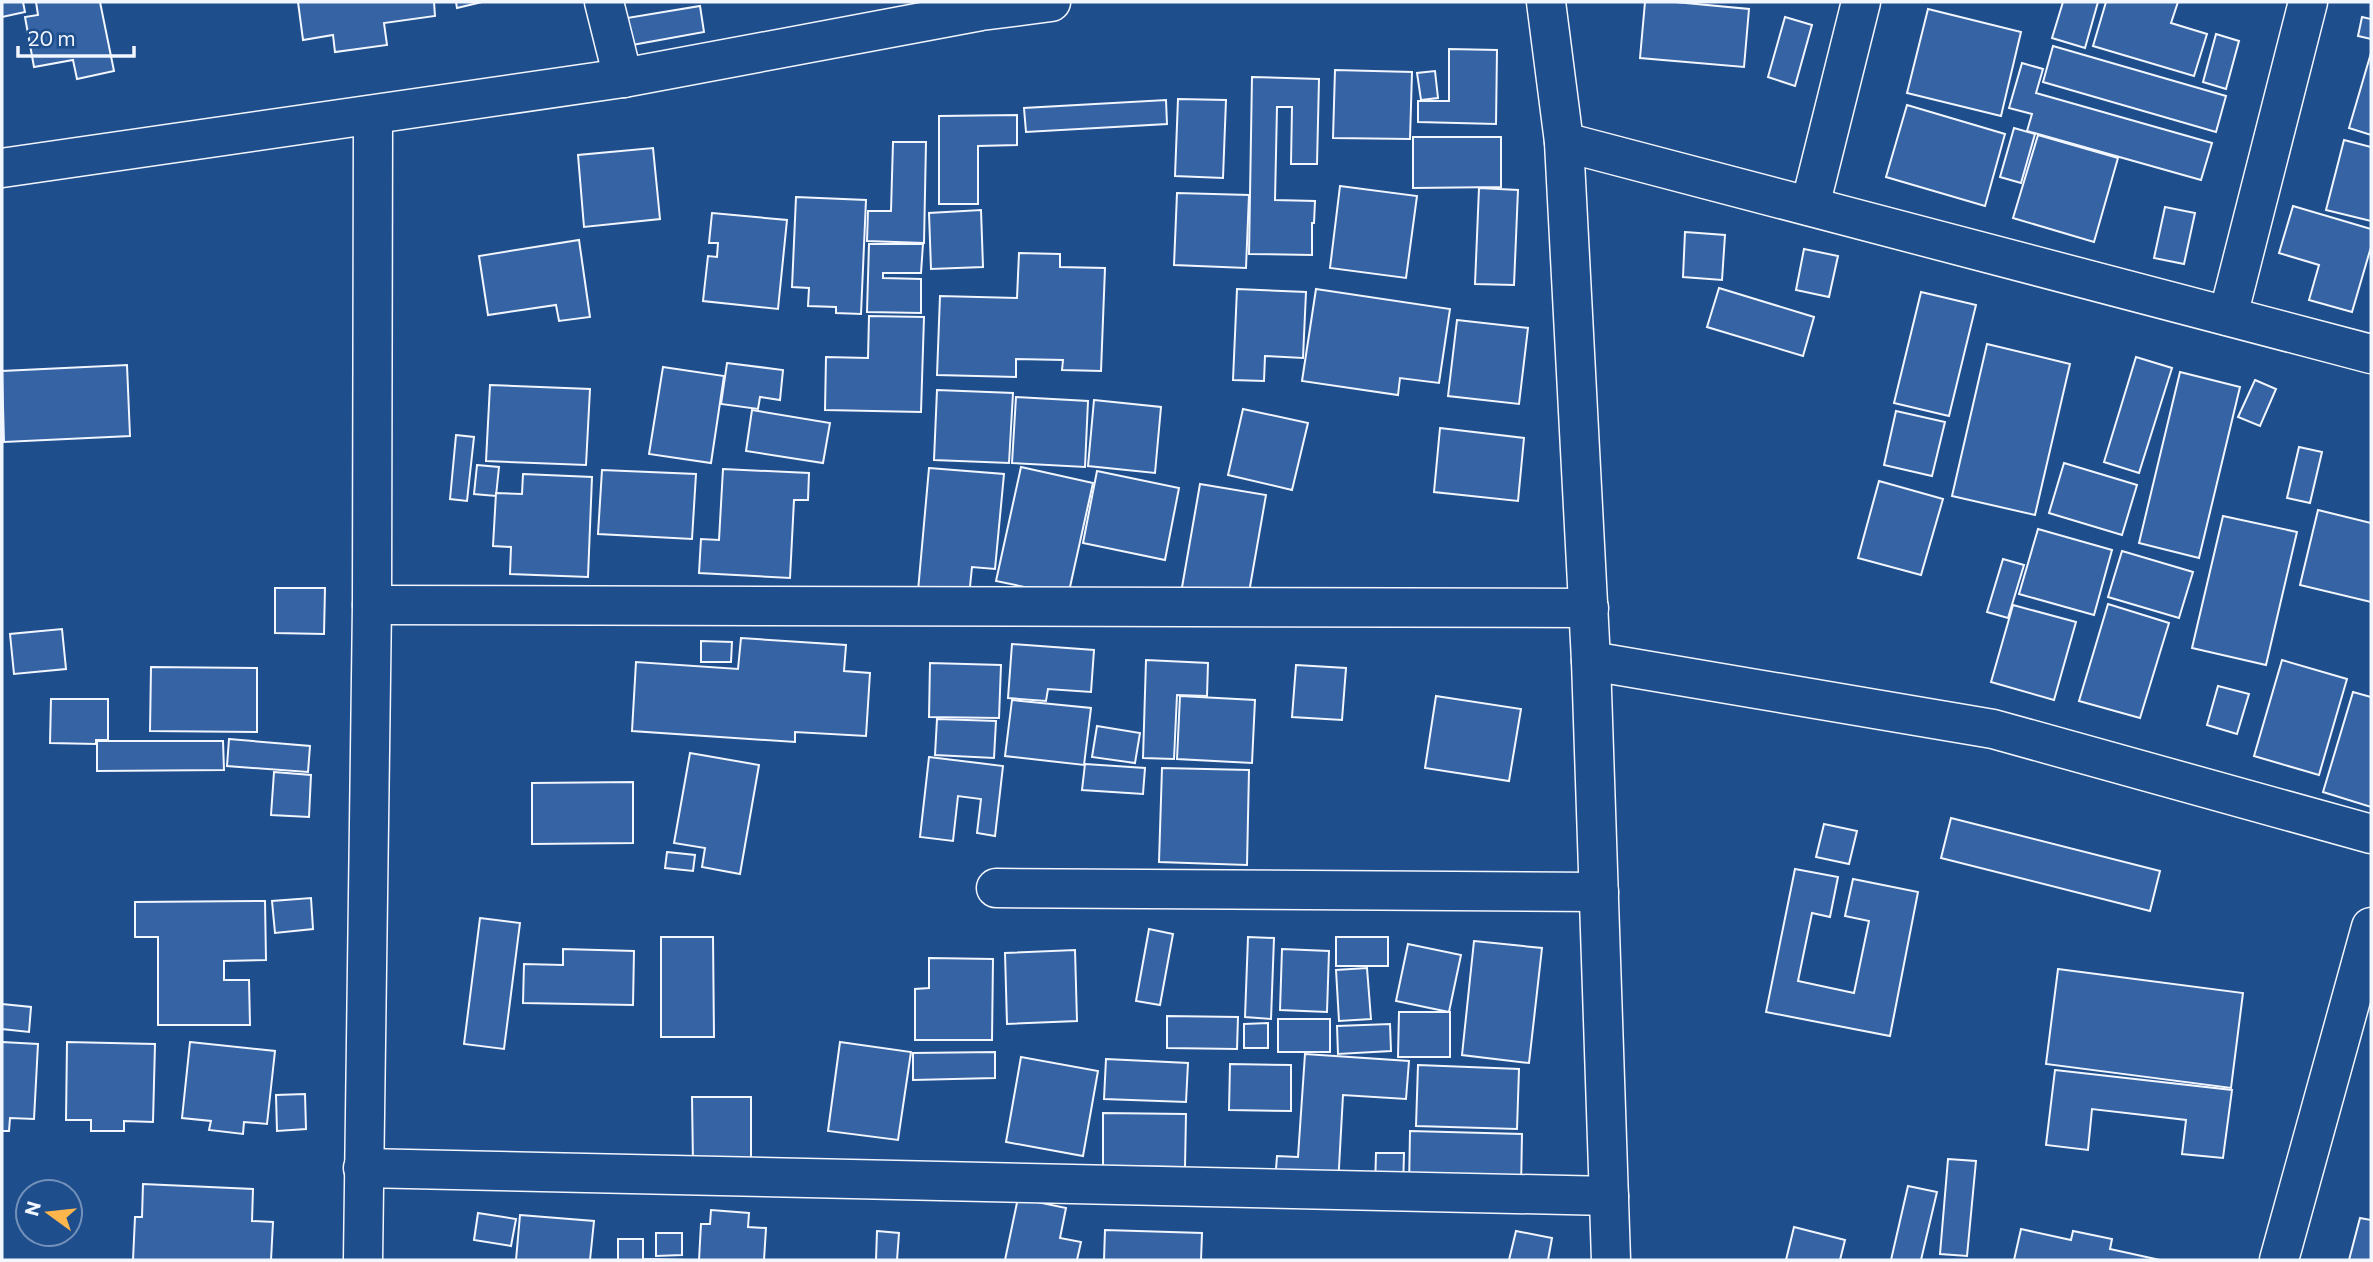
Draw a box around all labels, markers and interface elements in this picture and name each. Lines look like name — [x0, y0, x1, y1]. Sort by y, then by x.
scale bar — [18, 14, 133, 58]
text: 20 m — [28, 25, 76, 50]
north arrow — [14, 1178, 84, 1248]
text: N — [19, 1199, 45, 1218]

